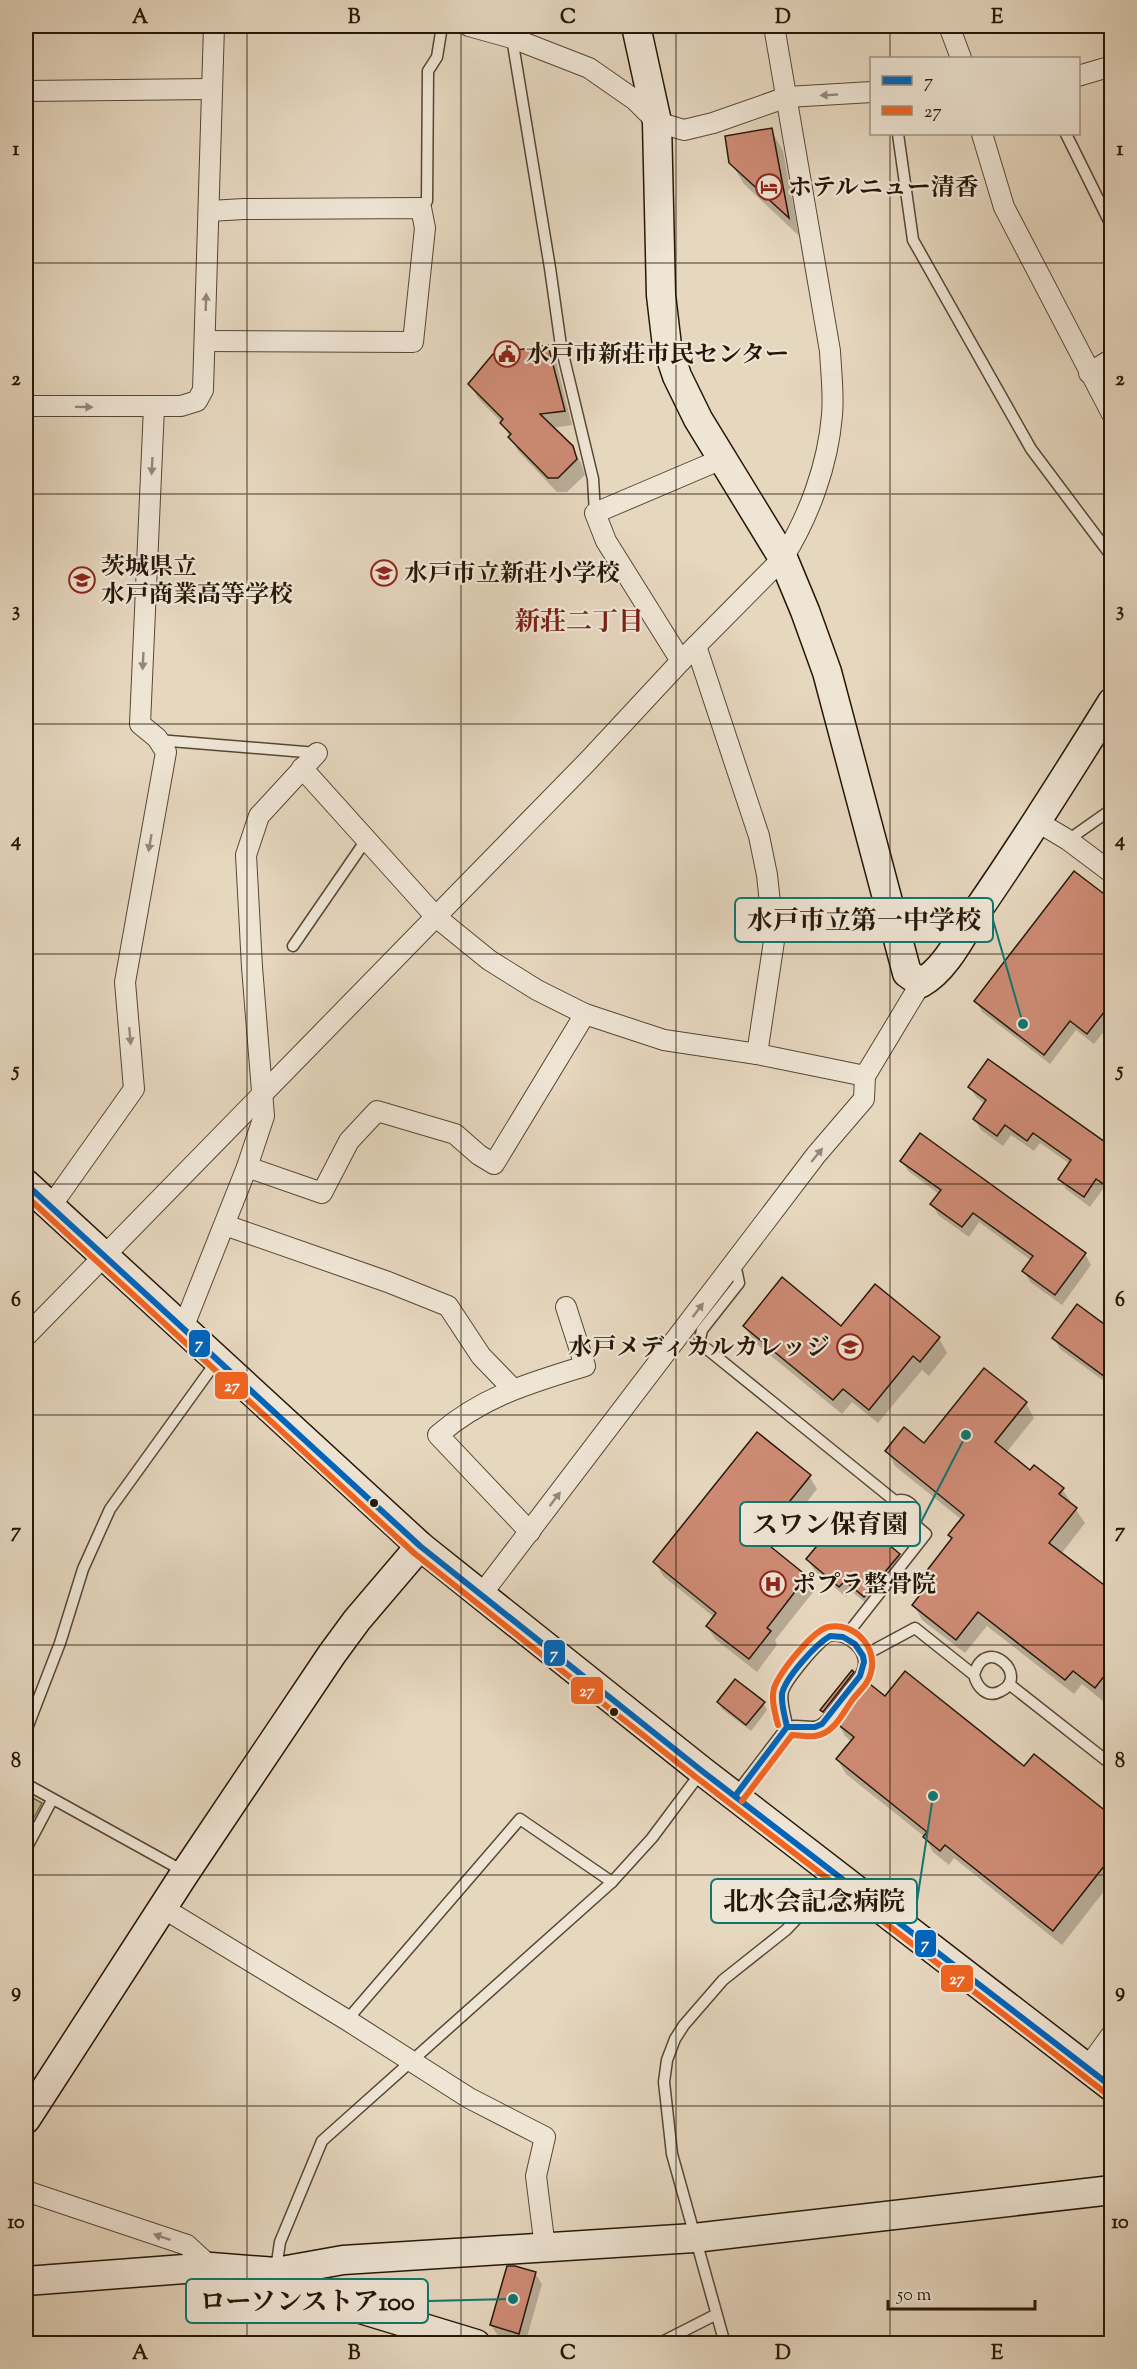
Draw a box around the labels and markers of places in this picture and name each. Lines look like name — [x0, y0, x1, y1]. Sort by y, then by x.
hotel icon: ホテルニュー清香 — [754, 172, 784, 202]
place label: ホテルニュー清香 — [788, 172, 979, 206]
public building icon: 水戸市新荘市民センター — [492, 339, 522, 369]
place label: 水戸市新荘市民センター — [526, 339, 789, 373]
place label: 茨城県立 水戸商業高等学校 — [101, 551, 293, 613]
school or university icon: 水戸市立新荘小学校 — [369, 558, 399, 588]
place label: 水戸市立新荘小学校 — [404, 558, 620, 592]
school or university icon: 茨城県立 水戸商業高等学校 — [67, 565, 97, 595]
callout: 水戸市立第一中学校 — [735, 898, 993, 942]
place label: 水戸メディカルカレッジ — [568, 1332, 830, 1366]
school or university icon: 水戸メディカルカレッジ — [835, 1332, 865, 1362]
unlabelled marker — [368, 1497, 380, 1509]
callout: スワン保育園 — [740, 1502, 920, 1546]
hospital icon: ポプラ整骨院 — [758, 1569, 788, 1599]
place label: ポプラ整骨院 — [792, 1569, 936, 1603]
unlabelled marker — [608, 1706, 620, 1718]
callout: 北水会記念病院 — [711, 1879, 917, 1923]
callout: ローソンストア100 — [186, 2279, 428, 2323]

